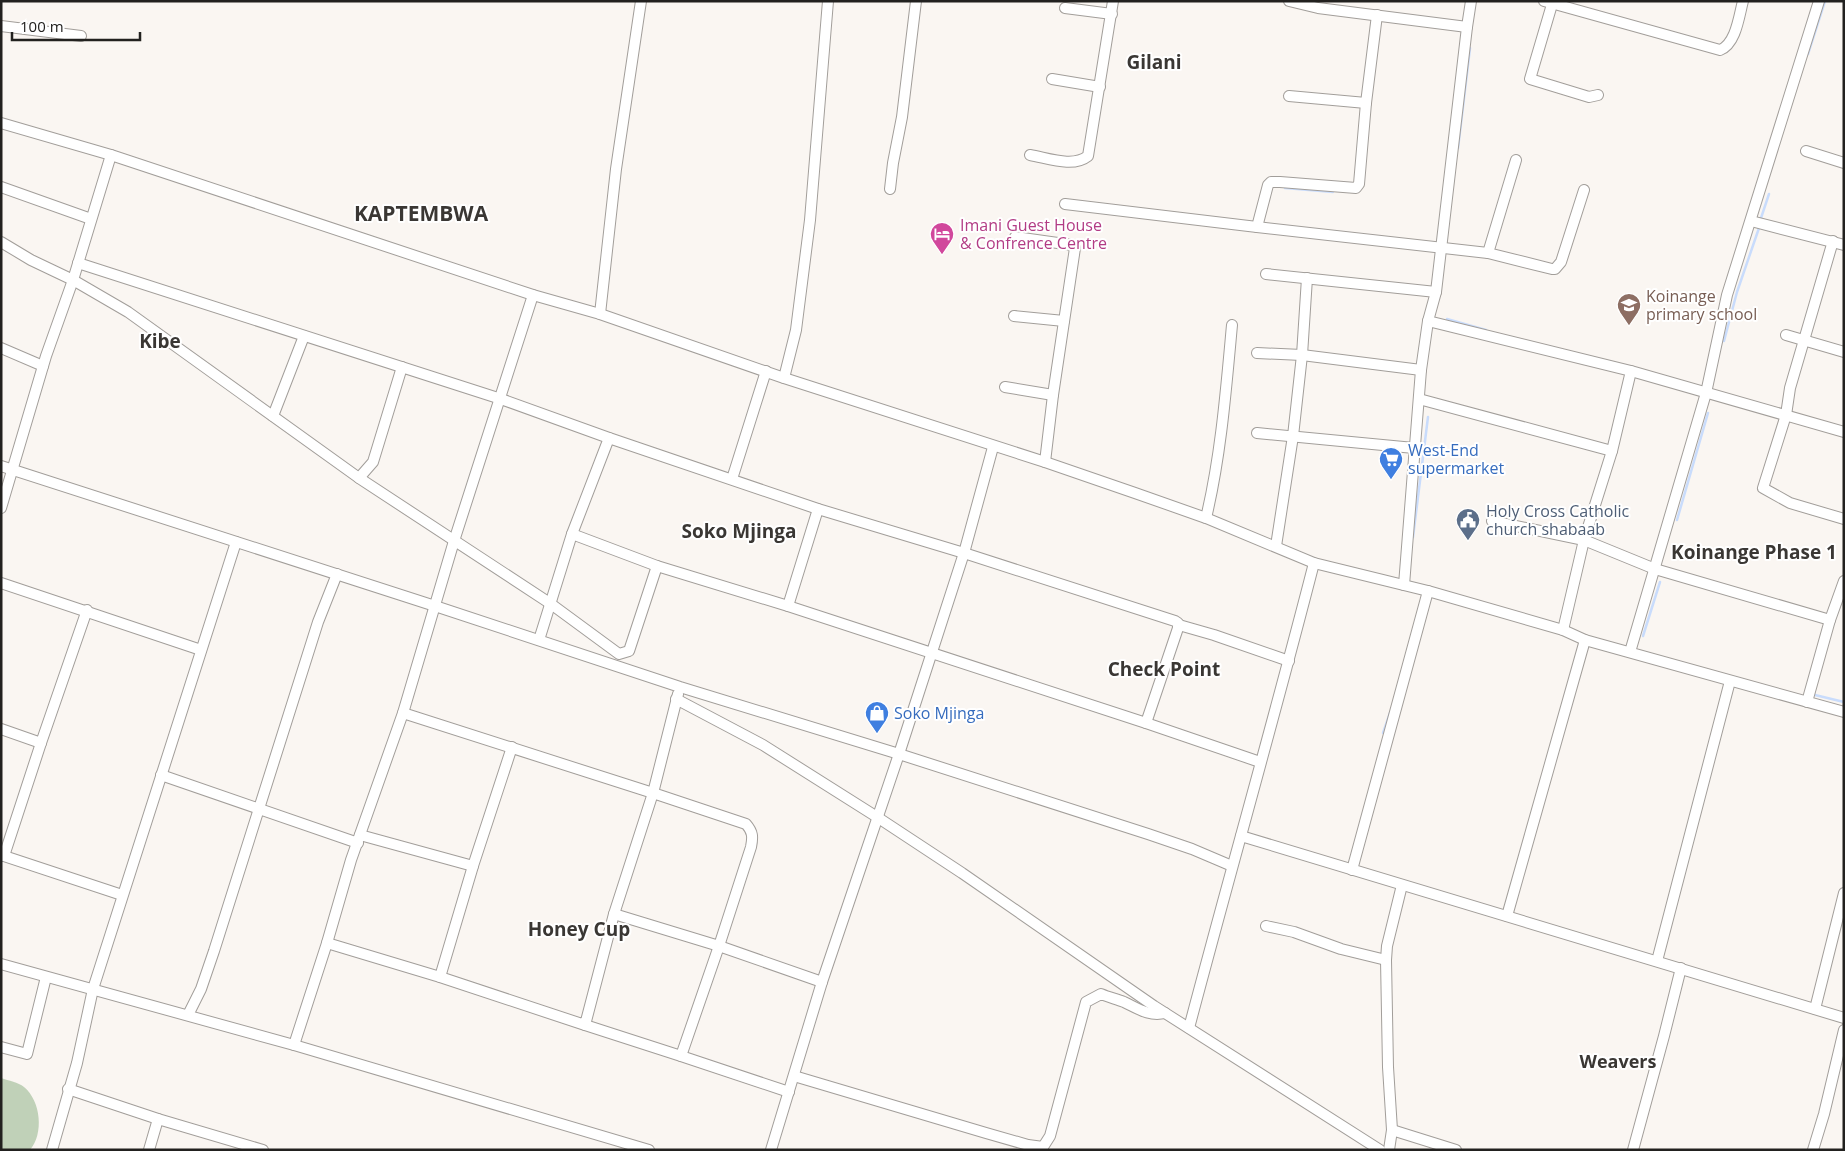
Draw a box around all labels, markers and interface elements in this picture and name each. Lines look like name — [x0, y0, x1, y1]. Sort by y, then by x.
scale bar — [12, 10, 140, 42]
text: 100 m — [20, 16, 64, 36]
district label: Gilani — [1126, 49, 1182, 75]
district label: KAPTEMBWA — [354, 199, 489, 227]
place label: Imani Guest House & Confrence Centre — [960, 214, 1107, 254]
hotel icon: Imani Guest House & Confrence Centre — [929, 221, 955, 255]
place label: Koinange primary school — [1646, 285, 1757, 325]
school or university icon: Koinange primary school — [1616, 292, 1642, 326]
district label: Kibe — [139, 328, 181, 354]
place label: West-End supermarket — [1408, 439, 1504, 479]
supermarket icon: West-End supermarket — [1378, 446, 1404, 480]
place label: Holy Cross Catholic church shabaab — [1486, 500, 1629, 540]
public building icon: Holy Cross Catholic church shabaab — [1455, 507, 1481, 541]
district label: Soko Mjinga — [682, 518, 796, 544]
district label: Koinange Phase 1 — [1671, 539, 1837, 565]
district label: Check Point — [1108, 656, 1220, 682]
shop icon: Soko Mjinga — [864, 700, 890, 734]
place label: Soko Mjinga — [894, 702, 984, 724]
district label: Honey Cup — [528, 916, 630, 942]
district label: Weavers — [1580, 1049, 1657, 1073]

